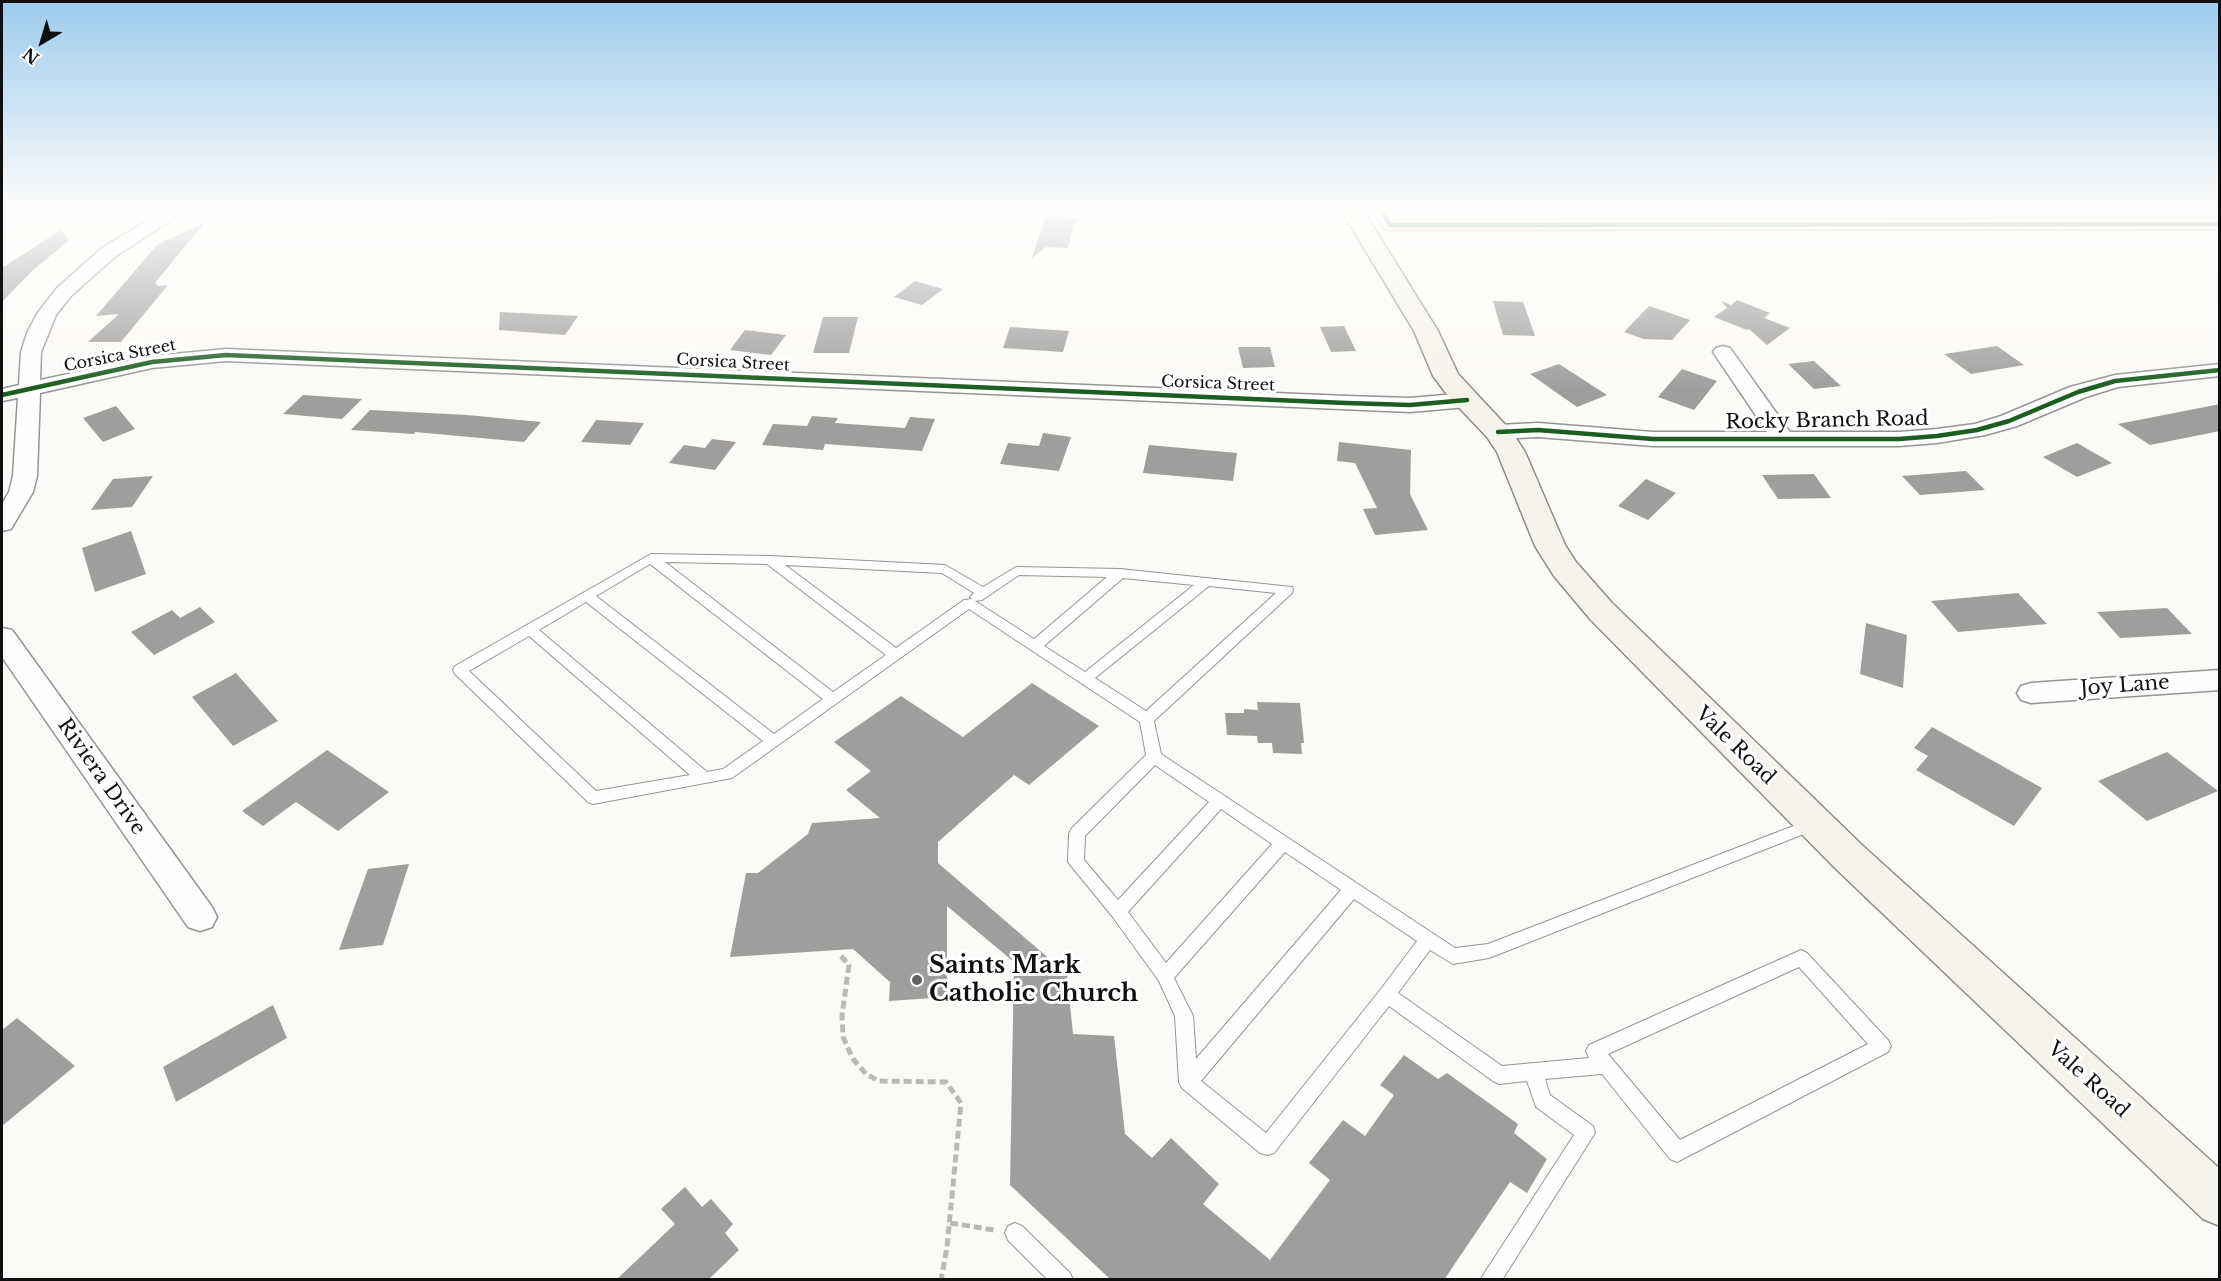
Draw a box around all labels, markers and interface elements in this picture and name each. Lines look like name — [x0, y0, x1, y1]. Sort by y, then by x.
north arrow — [12, 12, 72, 72]
text: N — [19, 44, 43, 69]
street label: Corsica Street — [62, 336, 178, 376]
street label: Corsica Street — [676, 350, 790, 376]
street label: Corsica Street — [1161, 372, 1275, 396]
street label: Rocky Branch Road — [1725, 407, 1929, 435]
street label: Joy Lane — [2080, 671, 2170, 701]
street label: Vale Road — [1690, 702, 1780, 790]
street label: Riviera Drive — [52, 714, 150, 840]
place label: Saints Mark Catholic Church — [929, 952, 1138, 1008]
marker: Saints Mark Catholic Church — [910, 973, 924, 987]
street label: Vale Road — [2042, 1037, 2134, 1123]

